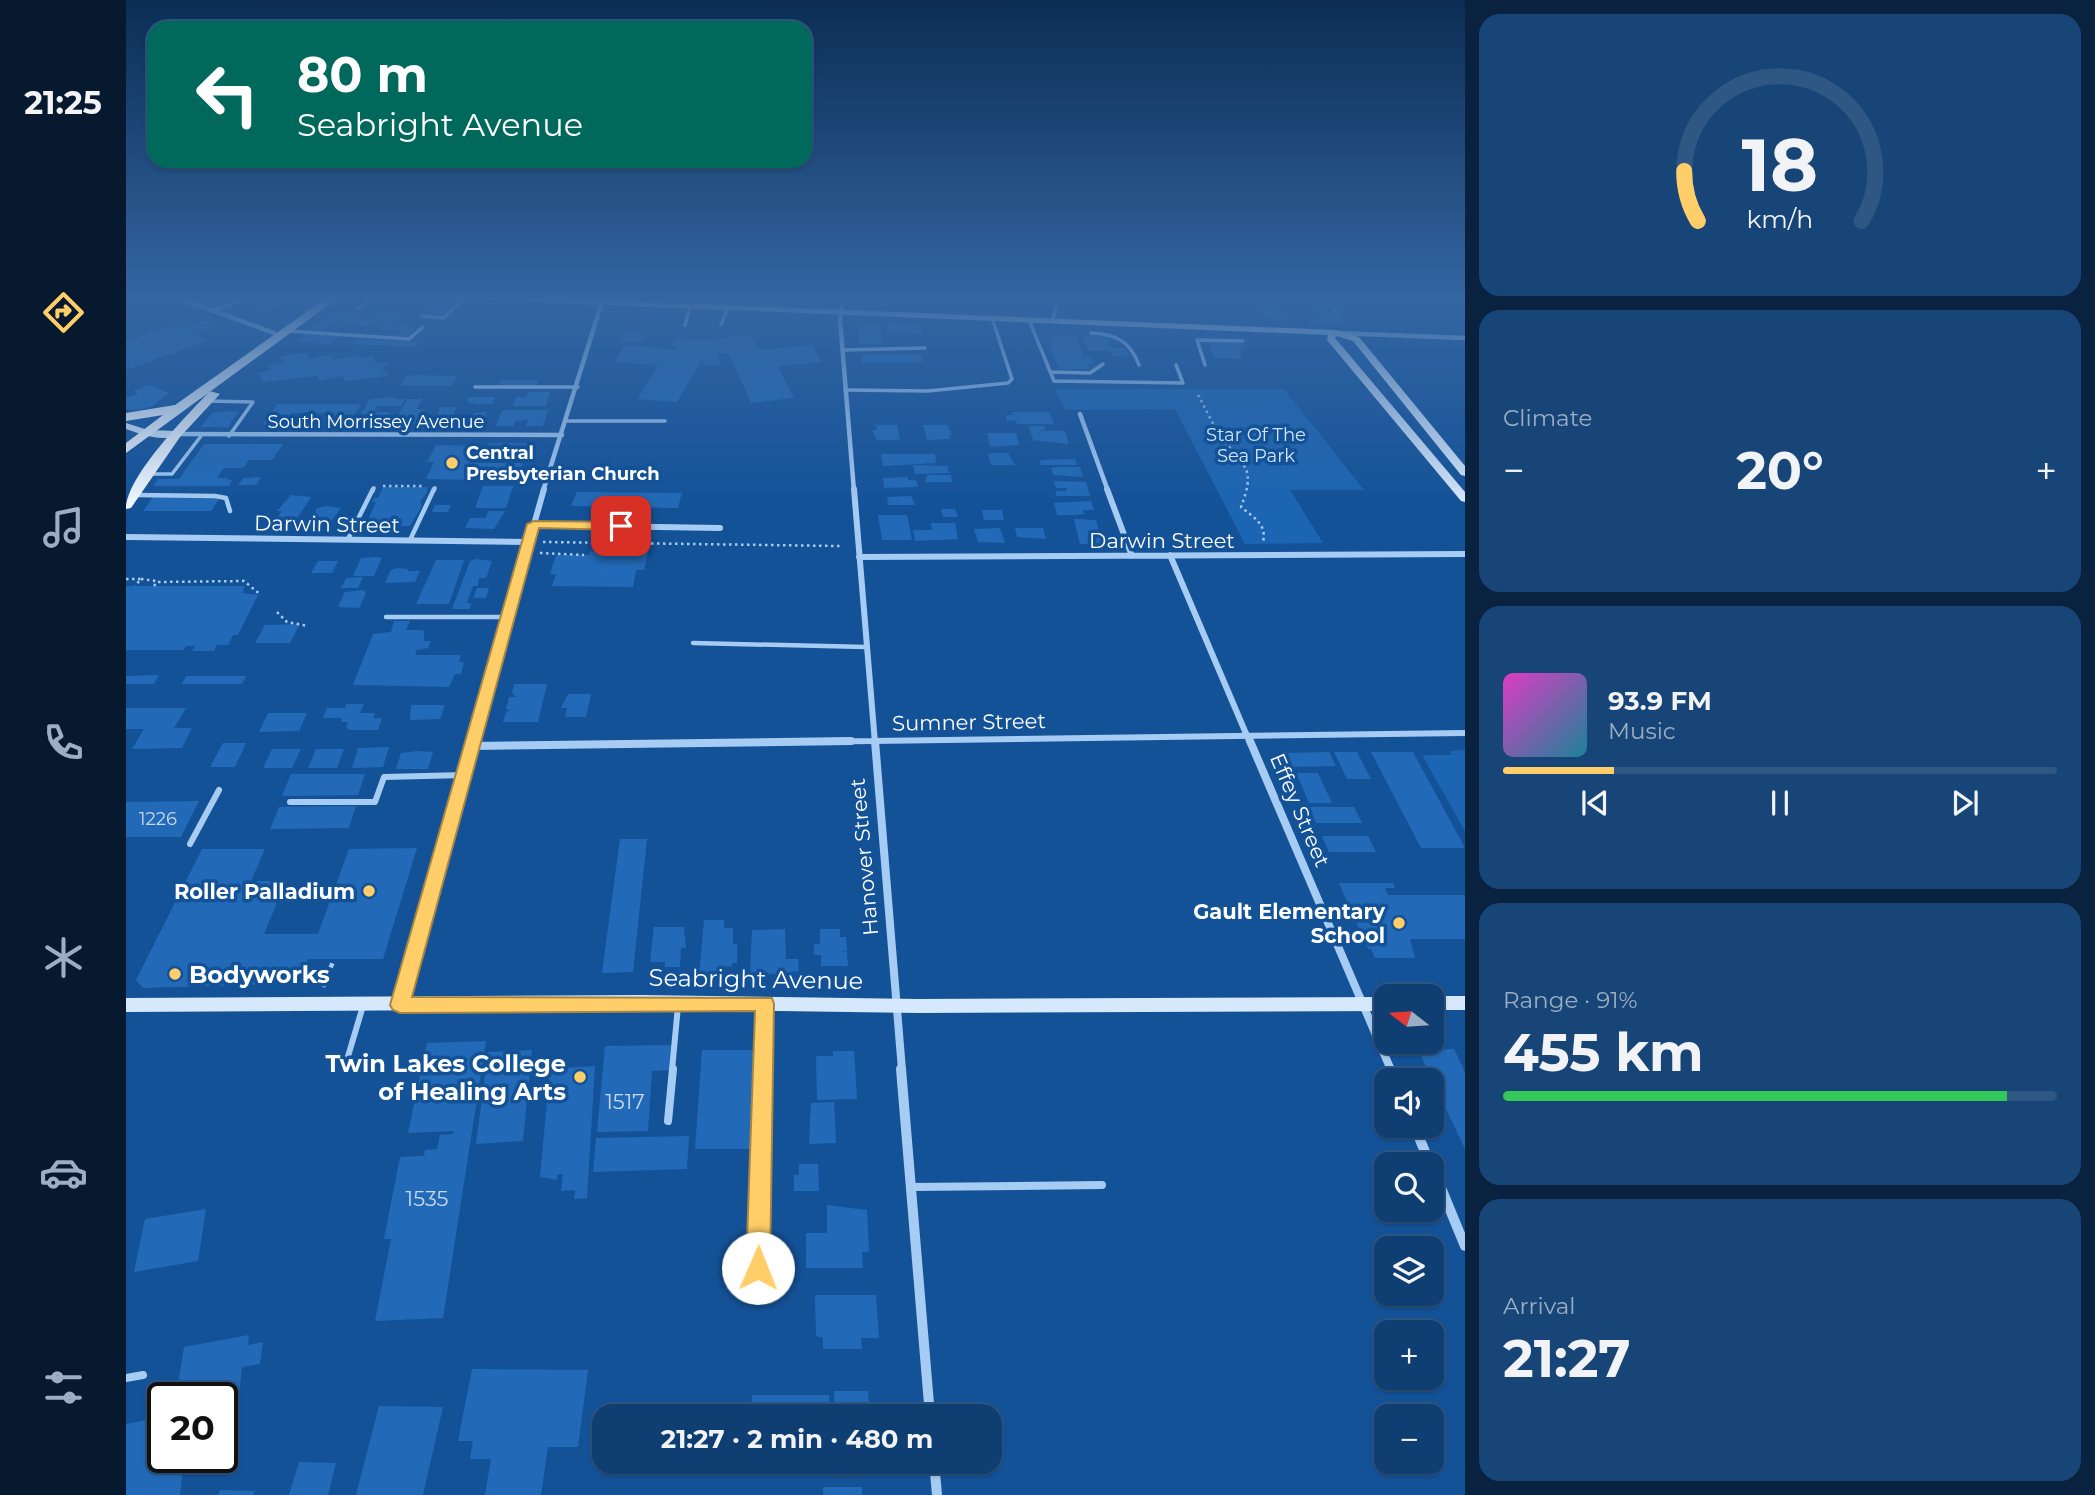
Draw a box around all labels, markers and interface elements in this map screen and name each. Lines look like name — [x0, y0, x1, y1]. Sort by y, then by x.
text: 80 m — [297, 45, 428, 104]
icon: left — [182, 49, 273, 140]
text: 21:25 — [24, 83, 102, 122]
text: Seabright Avenue — [297, 105, 583, 144]
text: 18 — [1742, 121, 1818, 209]
text: km/h — [1747, 204, 1813, 234]
icon: directions — [39, 288, 88, 337]
text: Climate — [1503, 404, 1592, 432]
street label: South Morrissey Avenue — [268, 411, 485, 433]
park label: Star Of The Sea Park — [1206, 424, 1306, 467]
text: 20° — [1736, 439, 1824, 502]
place label: Central Presbyterian Church — [466, 442, 660, 485]
text: − — [1503, 447, 1525, 494]
text: + — [2035, 447, 2057, 494]
marker: Central Presbyterian Church — [444, 455, 460, 471]
pin — [591, 496, 651, 556]
icon: music — [39, 503, 88, 552]
icon: arrive — [602, 507, 640, 545]
street label: Darwin Street — [254, 510, 400, 538]
street label: Darwin Street — [1089, 528, 1235, 553]
text: 93.9 FM — [1608, 685, 1712, 717]
street label: Sumner Street — [892, 708, 1046, 736]
text: Music — [1608, 717, 1676, 745]
icon: phone — [39, 718, 88, 767]
street label: Effey Street — [1265, 749, 1335, 871]
street label: Hanover Street — [845, 777, 883, 937]
icon: previous — [1576, 784, 1614, 822]
icon: pause — [1761, 784, 1799, 822]
icon: next — [1946, 784, 1984, 822]
house number: 1226 — [139, 808, 177, 830]
place label: Roller Palladium — [174, 879, 355, 904]
marker: Roller Palladium — [361, 883, 377, 899]
place label: Gault Elementary School — [1193, 899, 1385, 948]
marker: Gault Elementary School — [1391, 915, 1407, 931]
icon: climate — [39, 933, 88, 982]
place label: Bodyworks — [189, 960, 330, 989]
street label: Seabright Avenue — [649, 963, 863, 995]
marker: Bodyworks — [167, 966, 183, 982]
north arrow — [1374, 984, 1444, 1054]
map controls — [1374, 984, 1444, 1474]
text: Range · 91% — [1503, 986, 1638, 1014]
text: 455 km — [1503, 1021, 1704, 1084]
place label: Twin Lakes College of Healing Arts — [325, 1049, 566, 1106]
button: sound — [1374, 1068, 1444, 1138]
marker: Twin Lakes College of Healing Arts — [572, 1069, 588, 1085]
house number: 1517 — [605, 1089, 645, 1114]
icon: car — [39, 1148, 88, 1197]
button: search — [1374, 1152, 1444, 1222]
house number: 1535 — [406, 1186, 449, 1211]
position arrow — [721, 1231, 795, 1305]
button: layers — [1374, 1236, 1444, 1306]
text: Arrival — [1503, 1292, 1576, 1320]
button: + — [1374, 1320, 1444, 1390]
text: 21:27 — [1503, 1327, 1631, 1390]
icon: filters — [39, 1363, 88, 1412]
speed limit sign: 20 — [147, 1382, 238, 1473]
button: − — [1374, 1404, 1444, 1474]
text: 21:27 · 2 min · 480 m — [661, 1423, 933, 1455]

